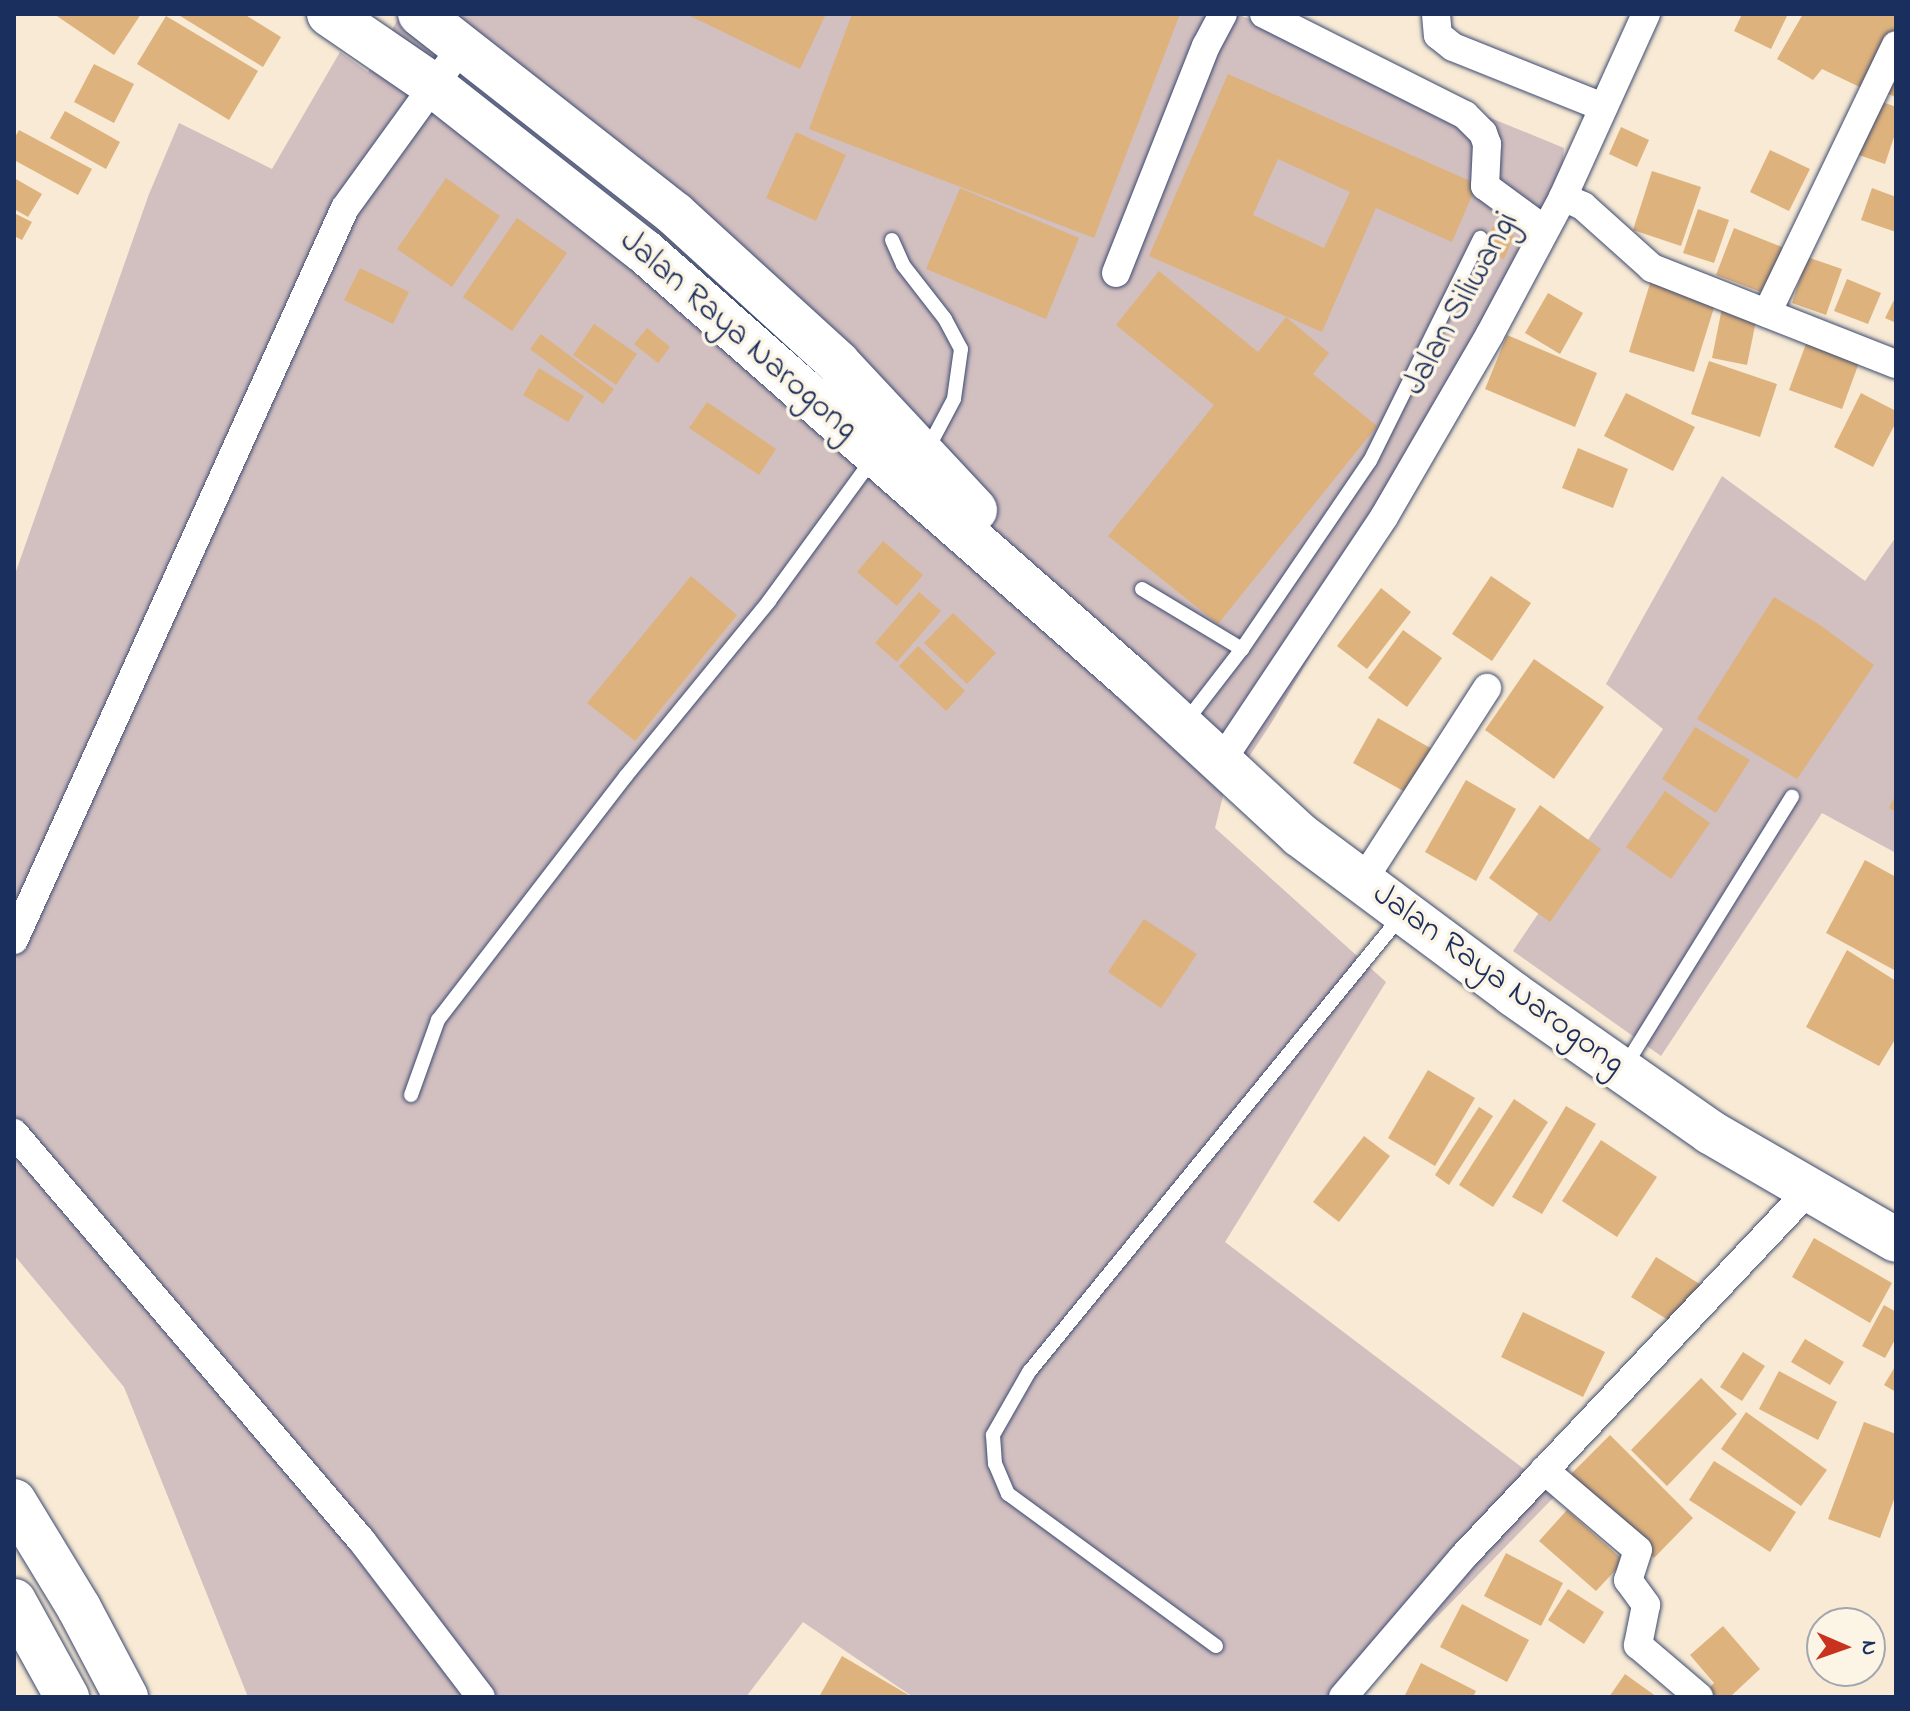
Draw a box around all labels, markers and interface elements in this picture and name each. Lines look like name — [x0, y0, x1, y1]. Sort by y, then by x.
street label: Jalan Siliwangi — [1395, 205, 1529, 403]
street label: Jalan Raya Narogong — [611, 222, 865, 450]
street label: Jalan Raya Narogong — [1364, 875, 1632, 1085]
north arrow — [1806, 1607, 1886, 1687]
text: N — [1852, 1640, 1884, 1656]

